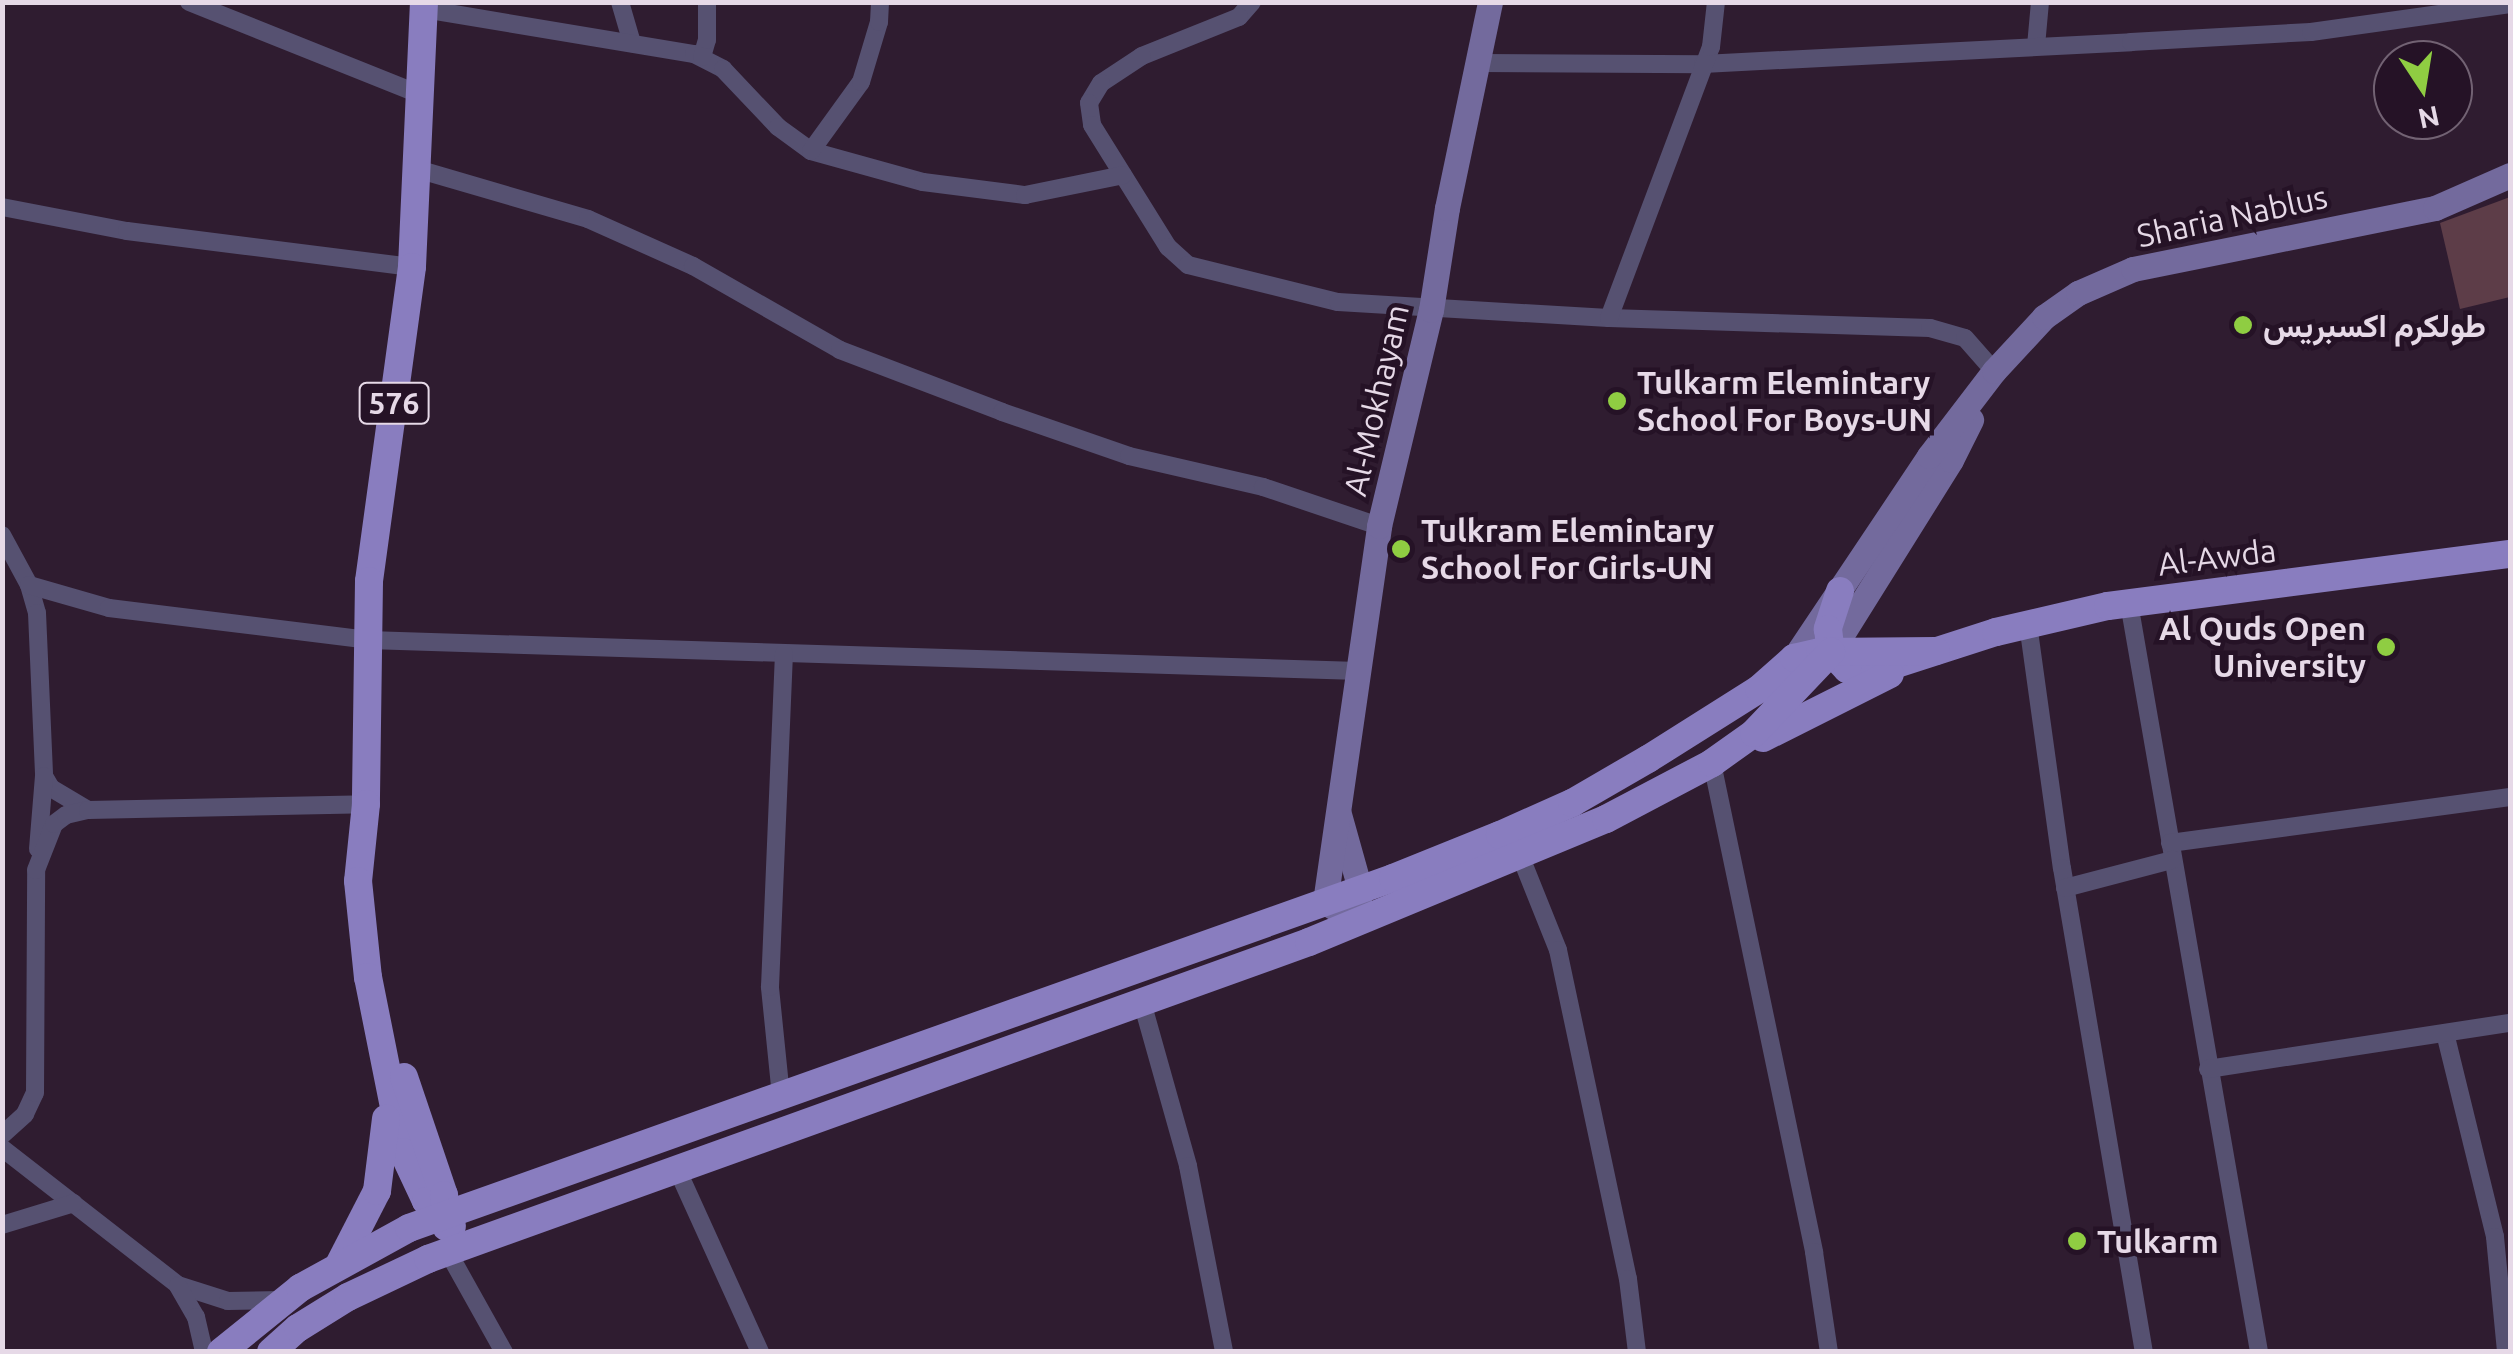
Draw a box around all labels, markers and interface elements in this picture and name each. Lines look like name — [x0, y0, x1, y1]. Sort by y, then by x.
north arrow — [2373, 40, 2473, 140]
text: N — [2415, 101, 2442, 135]
street label: Sharia Nablus — [2133, 177, 2331, 255]
street label: Al-Mokhayam — [1335, 301, 1417, 499]
place label: طولكرم اكسبريس — [2263, 306, 2486, 344]
marker: طولكرم اكسبريس — [2232, 314, 2254, 336]
place label: Tulkarm Elemintary School For Boys-UN — [1637, 364, 1932, 439]
road number: 576 — [356, 378, 432, 428]
marker: Tulkarm Elemintary School For Boys-UN — [1606, 390, 1628, 412]
place label: Tulkram Elemintary School For Girls-UN — [1421, 512, 1714, 587]
street label: Al-Awda — [2156, 531, 2278, 583]
marker: Tulkram Elemintary School For Girls-UN — [1390, 538, 1412, 560]
place label: Al Quds Open University — [2159, 610, 2366, 685]
marker: Al Quds Open University — [2375, 636, 2397, 658]
place label: Tulkarm — [2097, 1222, 2219, 1260]
marker: Tulkarm — [2066, 1230, 2088, 1252]

